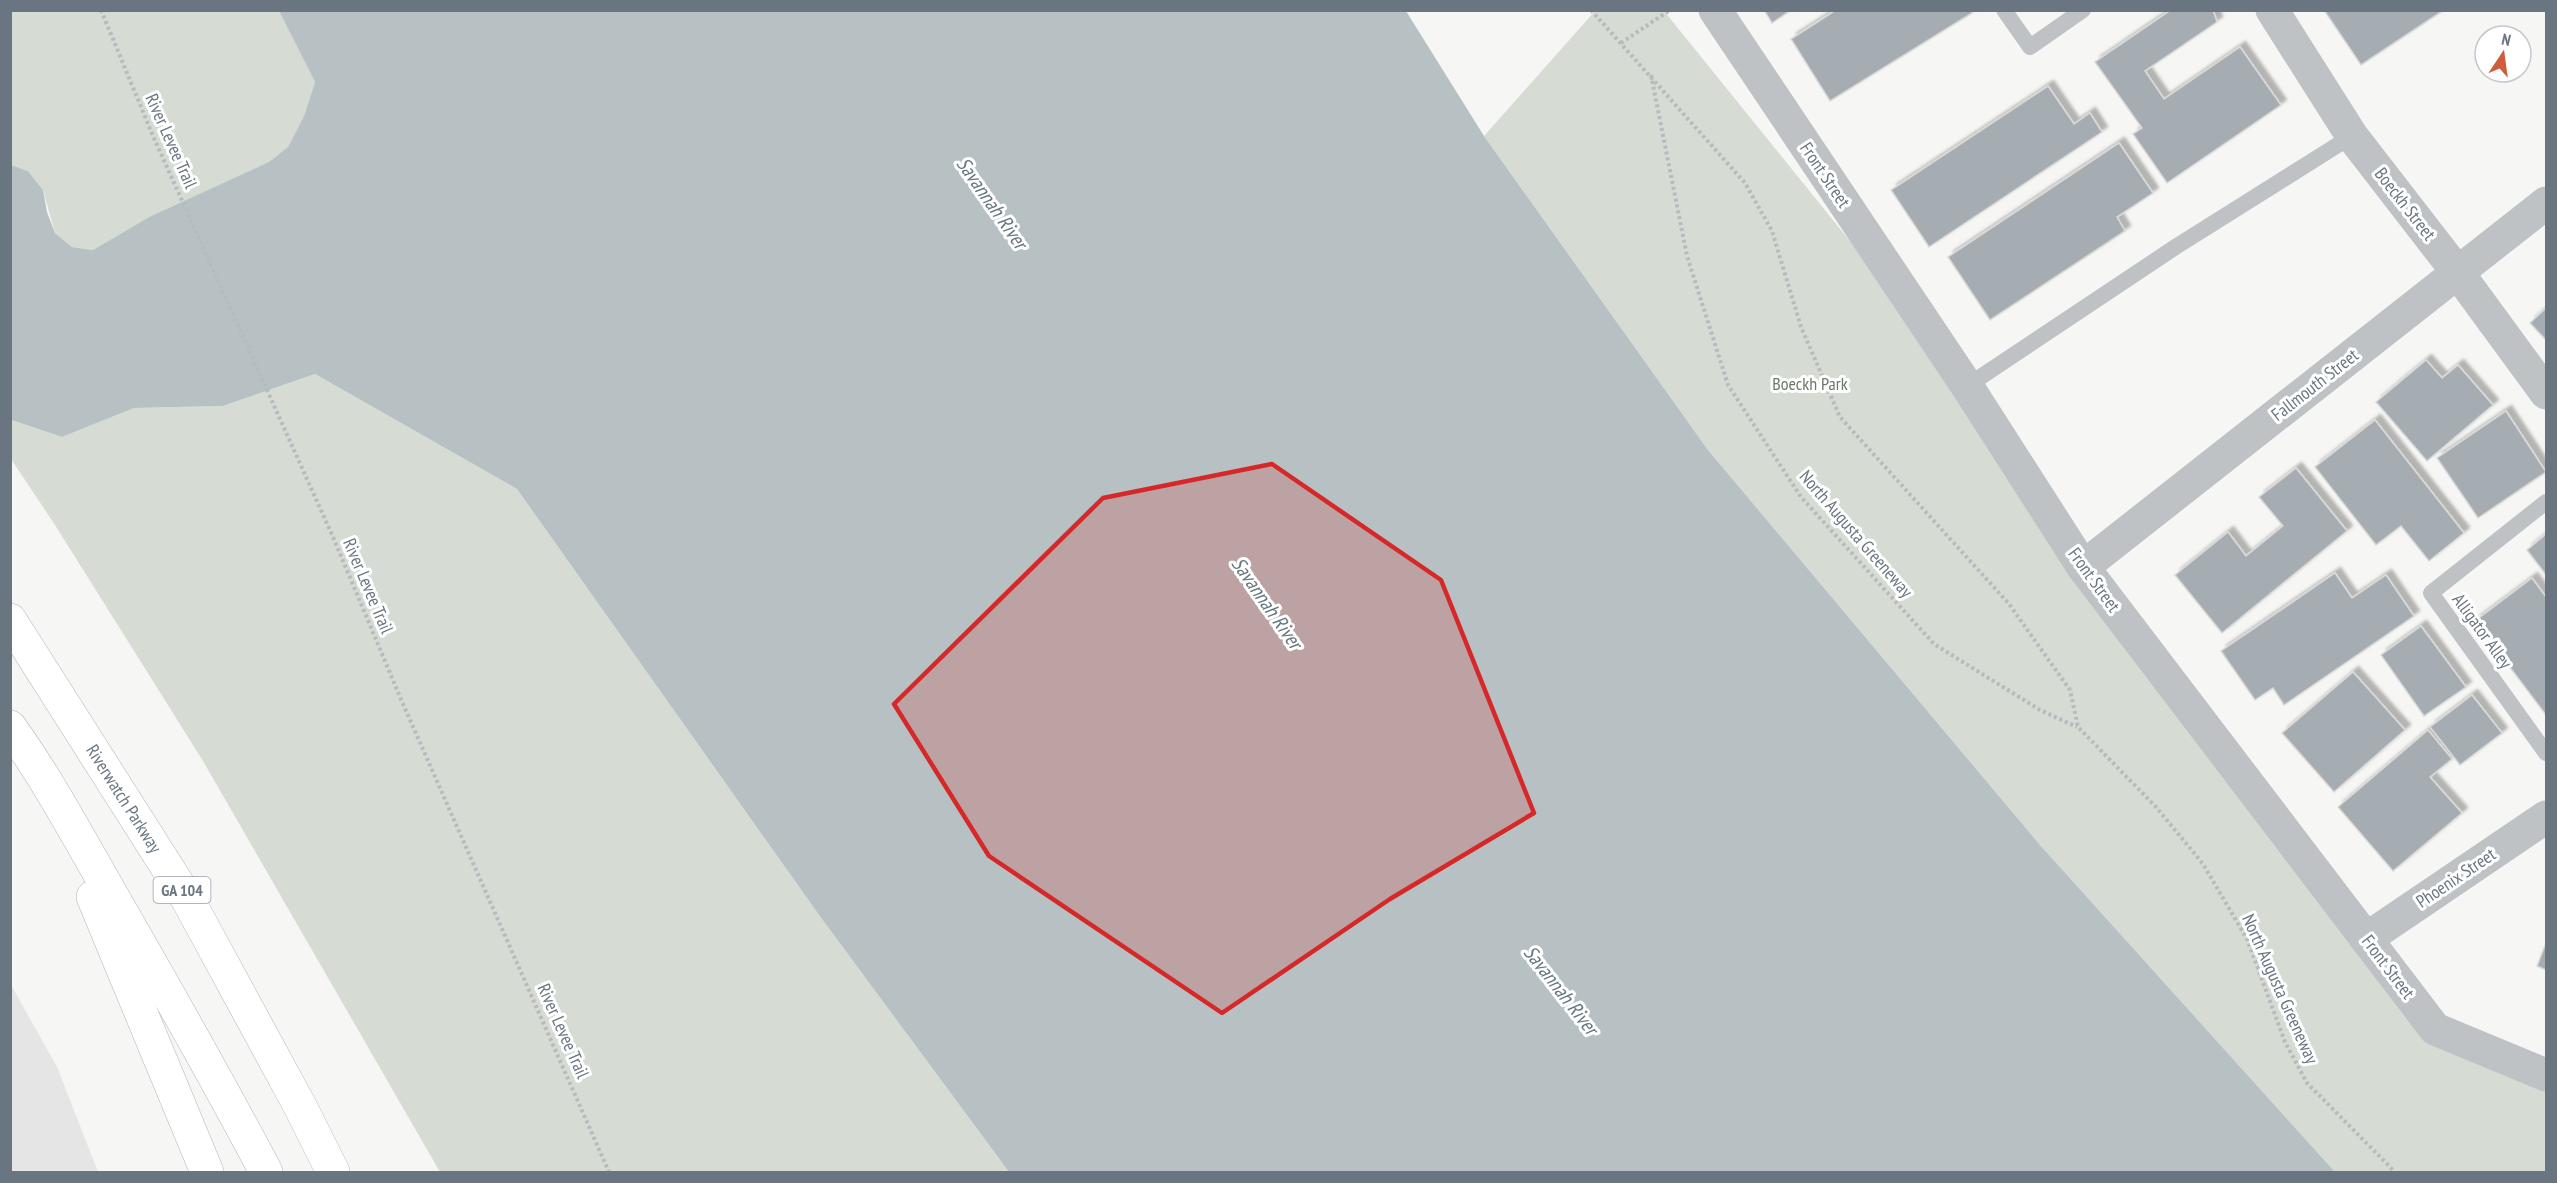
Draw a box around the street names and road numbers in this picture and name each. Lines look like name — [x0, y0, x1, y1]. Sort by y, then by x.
street label: River Levee Trail — [140, 90, 203, 192]
street label: Front Street — [1795, 138, 1856, 212]
street label: Boeckh Street — [2370, 163, 2441, 245]
street label: Fallmouth Street — [2267, 343, 2363, 426]
street label: North Augusta Greeneway — [1795, 465, 1918, 602]
street label: River Levee Trail — [338, 535, 399, 638]
street label: Front Street — [2063, 543, 2126, 616]
street label: Alligator Alley — [2447, 589, 2518, 673]
street label: Riverwatch Parkway — [81, 740, 167, 857]
street label: Phoenix Street — [2412, 843, 2500, 913]
road number: GA 104 — [154, 877, 210, 903]
street label: North Augusta Greeneway — [2237, 910, 2324, 1067]
street label: Front Street — [2357, 930, 2420, 1003]
street label: River Levee Trail — [532, 980, 595, 1082]

